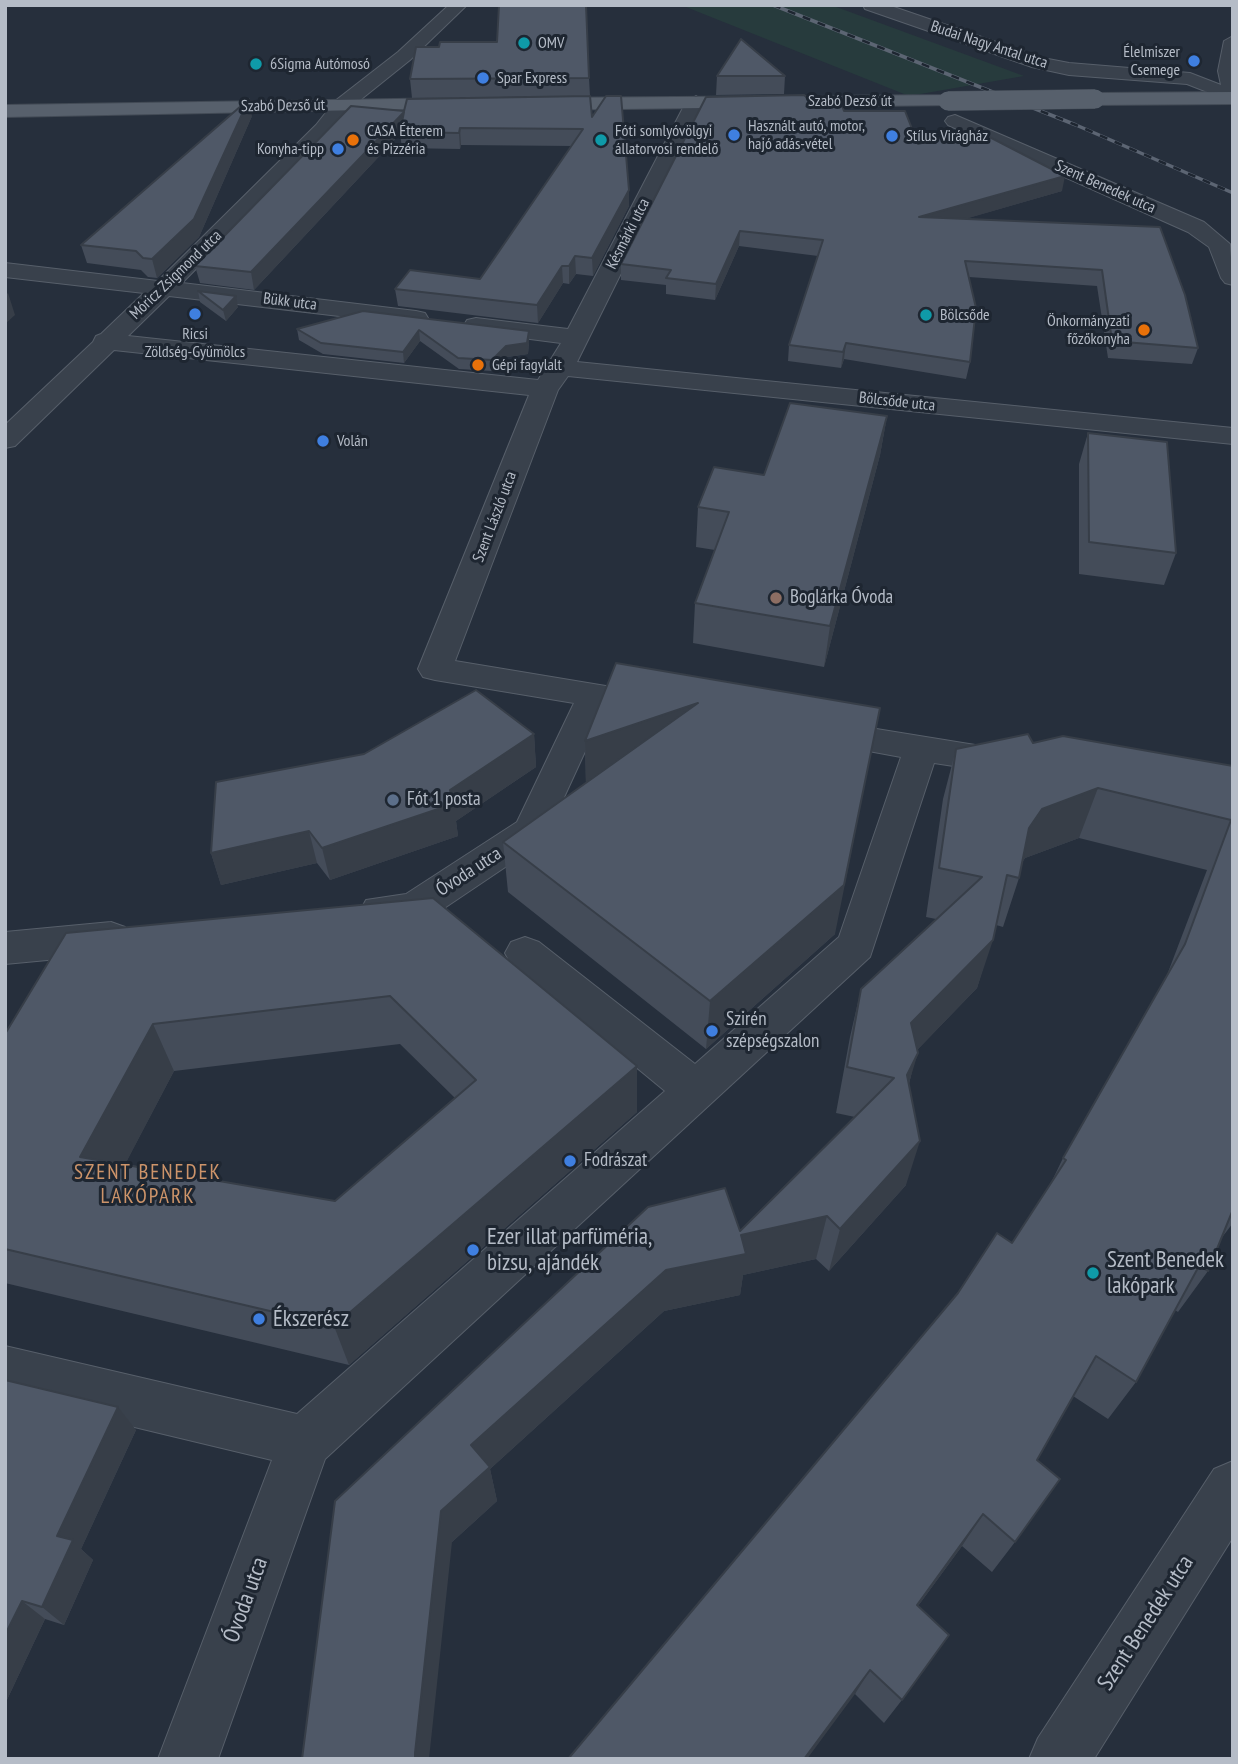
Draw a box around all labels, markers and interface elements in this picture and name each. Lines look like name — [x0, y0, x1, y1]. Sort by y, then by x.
street label: Budai Nagy Antal utca — [928, 17, 1050, 73]
place label: OMV — [538, 33, 564, 53]
marker: OMV — [516, 35, 532, 51]
place label: Élelmiszer Csemege — [1123, 42, 1180, 80]
marker: Élelmiszer Csemege — [1186, 53, 1202, 69]
place label: 6Sigma Autómosó — [270, 54, 370, 74]
marker: 6Sigma Autómosó — [248, 56, 264, 72]
place label: Spar Express — [497, 68, 567, 88]
marker: Spar Express — [475, 70, 491, 86]
street label: Szabó Dezső út — [808, 91, 892, 111]
street label: Szabó Dezső út — [241, 96, 325, 116]
place label: Használt autó, motor, hajó adás-vétel — [748, 116, 865, 154]
place label: CASA Étterem és Pizzéria — [367, 121, 443, 159]
place label: Fóti somlyóvölgyi állatorvosi rendelő — [615, 121, 718, 159]
place label: Stílus Virágház — [906, 126, 988, 146]
marker: Használt autó, motor, hajó adás-vétel — [726, 127, 742, 143]
marker: Stílus Virágház — [884, 128, 900, 144]
marker: CASA Étterem és Pizzéria — [345, 132, 361, 148]
marker: Fóti somlyóvölgyi állatorvosi rendelő — [593, 132, 609, 148]
place label: Konyha-tipp — [257, 139, 324, 159]
marker: Konyha-tipp — [330, 141, 346, 157]
street label: Szent Benedek utca — [1052, 156, 1158, 218]
street label: Késmárki utca — [602, 195, 654, 273]
street label: Móricz Zsigmond utca — [126, 226, 226, 324]
street label: Bükk utca — [262, 289, 318, 315]
place label: Bölcsőde — [940, 305, 990, 325]
marker: Ricsi Zöldség-Gyümölcs — [187, 306, 203, 322]
marker: Bölcsőde — [918, 307, 934, 323]
place label: Önkormányzati főzőkonyha — [1047, 311, 1130, 349]
marker: Önkormányzati főzőkonyha — [1136, 322, 1152, 338]
place label: Ricsi Zöldség-Gyümölcs — [145, 324, 245, 362]
place label: Gépi fagylalt — [492, 355, 562, 375]
marker: Gépi fagylalt — [470, 357, 486, 373]
street label: Bölcsőde utca — [858, 388, 936, 416]
place label: Volán — [337, 431, 368, 451]
marker: Volán — [315, 433, 331, 449]
street label: Szent László utca — [469, 469, 521, 565]
place label: Boglárka Óvoda — [790, 587, 893, 609]
marker: Boglárka Óvoda — [768, 590, 784, 606]
place label: Fót 1 posta — [407, 789, 481, 811]
marker: Fót 1 posta — [385, 792, 401, 808]
street label: Óvoda utca — [432, 842, 506, 902]
place label: Szirén szépségszalon — [726, 1009, 819, 1053]
marker: Szirén szépségszalon — [704, 1023, 720, 1039]
place label: Fodrászat — [584, 1150, 647, 1172]
marker: Fodrászat — [562, 1153, 578, 1169]
district label: SZENT BENEDEK LAKÓPARK — [76, 1160, 220, 1210]
place label: Ezer illat parfüméria, bizsu, ajándék — [487, 1223, 652, 1277]
marker: Ezer illat parfüméria, bizsu, ajándék — [465, 1242, 481, 1258]
place label: Szent Benedek lakópark — [1107, 1246, 1224, 1300]
marker: Szent Benedek lakópark — [1085, 1265, 1101, 1281]
place label: Ékszerész — [273, 1305, 349, 1333]
marker: Ékszerész — [251, 1311, 267, 1327]
street label: Szent Benedek utca — [1092, 1550, 1200, 1696]
street label: Óvoda utca — [218, 1554, 274, 1646]

